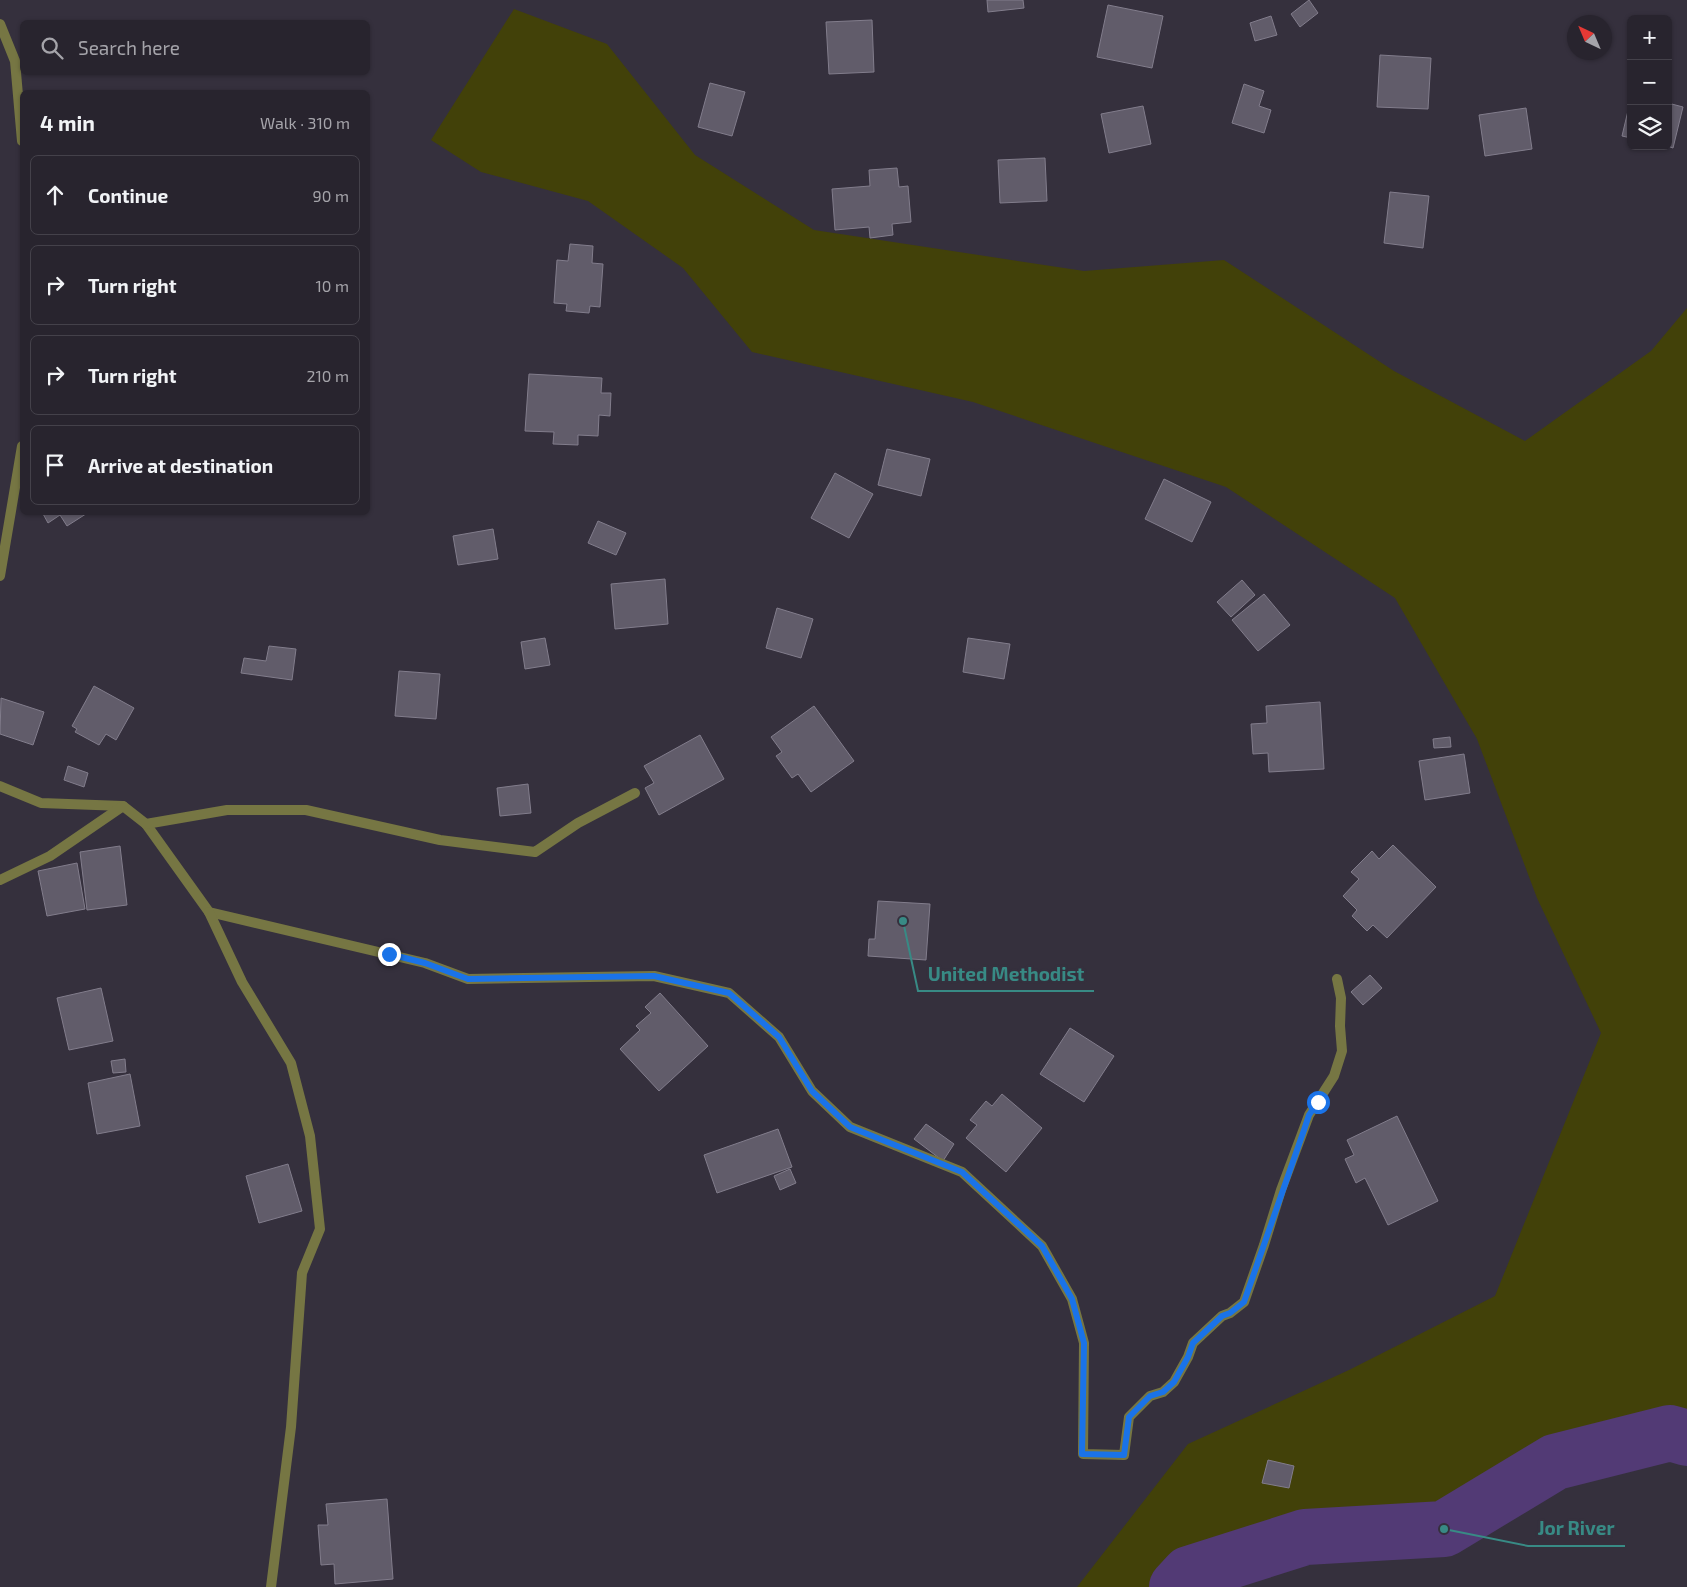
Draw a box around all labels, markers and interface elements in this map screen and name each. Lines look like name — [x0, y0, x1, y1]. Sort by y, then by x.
north arrow — [1567, 15, 1612, 60]
map controls — [1627, 15, 1672, 150]
button: + — [1627, 15, 1672, 60]
search box — [20, 20, 370, 75]
icon: search — [38, 34, 66, 62]
text: Search here — [78, 36, 180, 59]
button: − — [1627, 60, 1672, 105]
button: layers — [1627, 105, 1672, 150]
text: 4 min — [40, 110, 95, 135]
text: Walk · 310 m — [260, 113, 350, 132]
icon: ahead — [41, 181, 69, 209]
text: Continue — [88, 184, 168, 207]
text: 90 m — [313, 186, 349, 205]
icon: right — [41, 271, 69, 299]
text: Turn right — [88, 274, 176, 297]
text: 10 m — [315, 276, 349, 295]
icon: right — [41, 361, 69, 389]
text: Turn right — [88, 364, 176, 387]
text: 210 m — [306, 366, 349, 385]
icon: arrive — [41, 451, 69, 479]
text: Arrive at destination — [88, 454, 273, 477]
route end — [378, 943, 401, 966]
callout: United Methodist — [918, 957, 1094, 991]
text: United Methodist — [928, 962, 1085, 985]
route start — [1307, 1091, 1330, 1114]
callout: Jor River — [1528, 1512, 1625, 1546]
text: Jor River — [1537, 1516, 1615, 1539]

